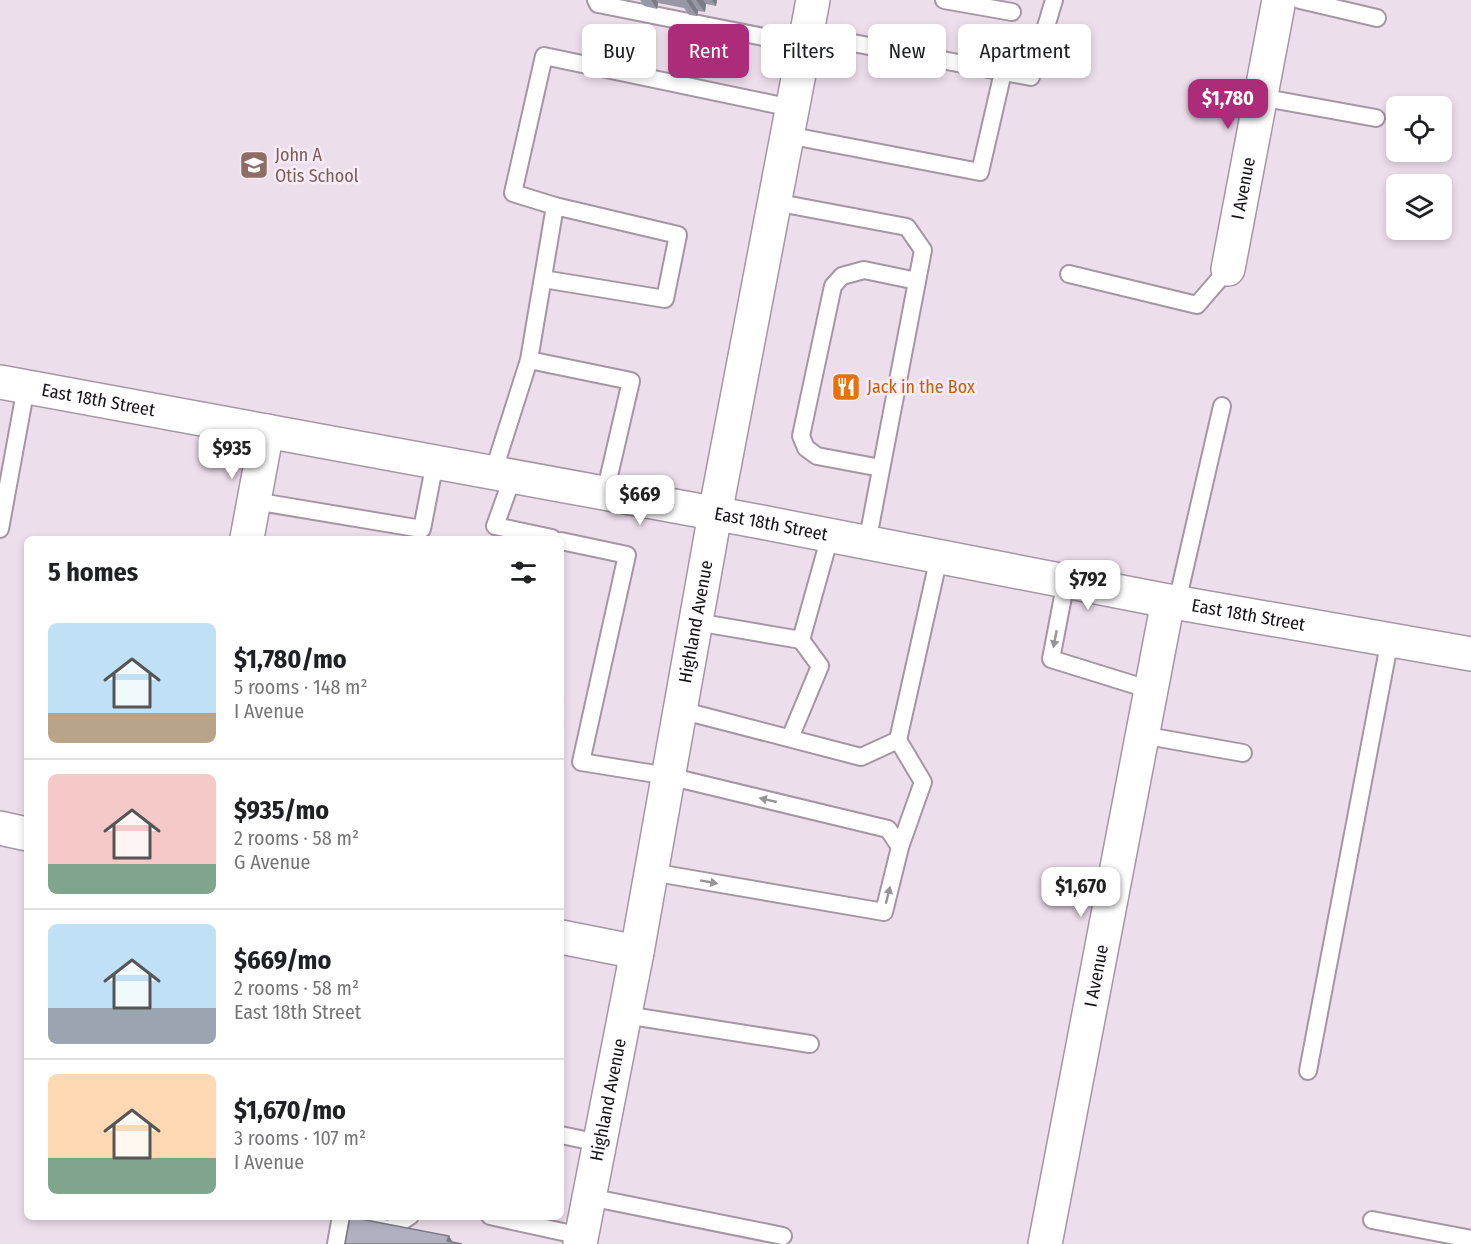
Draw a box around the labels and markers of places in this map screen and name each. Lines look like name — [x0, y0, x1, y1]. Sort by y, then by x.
pin: $1,780 — [1179, 79, 1277, 130]
place label: John A Otis School — [275, 144, 359, 187]
school or university icon: John A Otis School — [238, 149, 270, 181]
restaurant icon: Jack in the Box — [830, 371, 862, 403]
place label: Jack in the Box — [867, 376, 975, 398]
pin: $935 — [196, 429, 268, 480]
pin: $669 — [604, 475, 676, 526]
pin: $792 — [1052, 560, 1124, 611]
pin: $1,670 — [1032, 867, 1130, 918]

